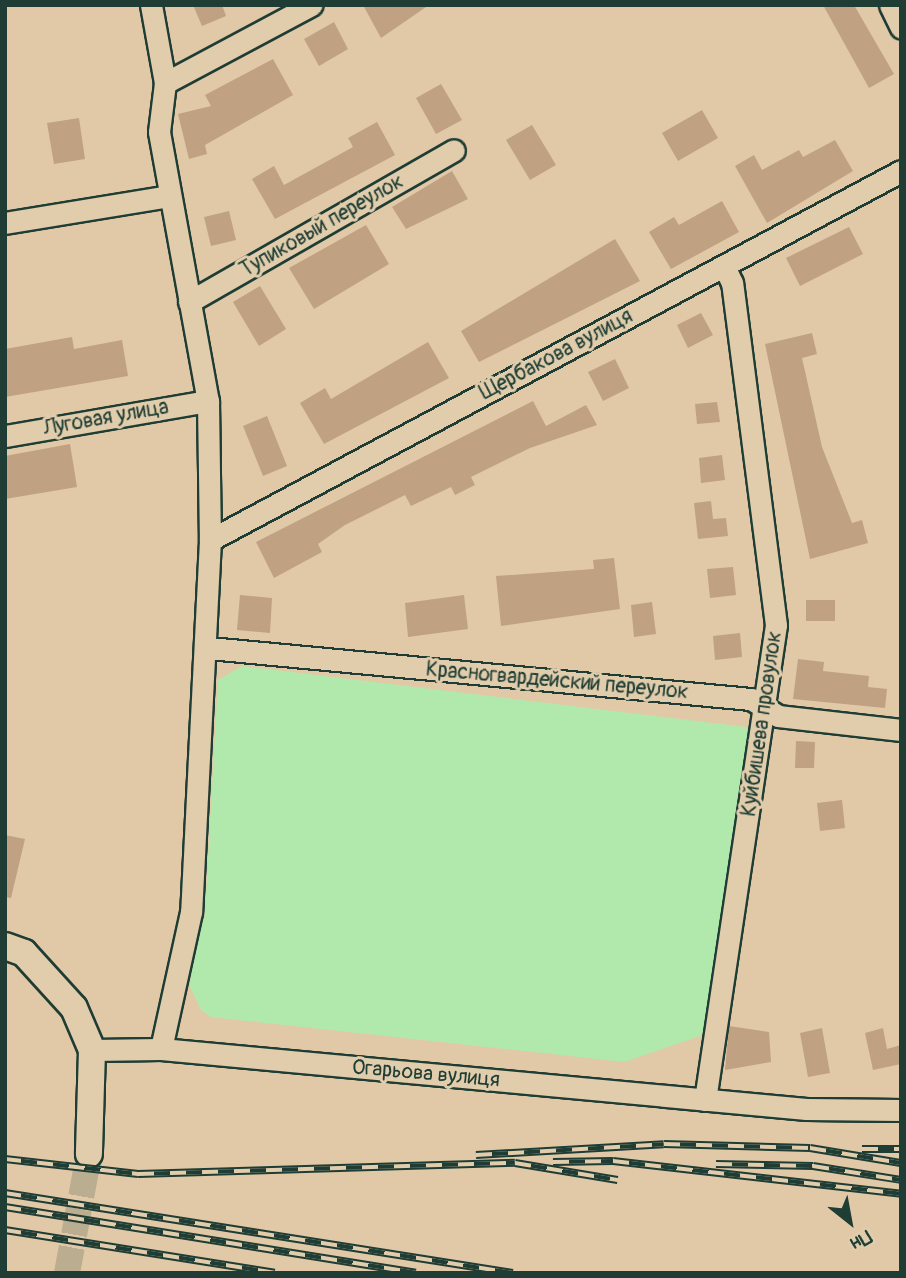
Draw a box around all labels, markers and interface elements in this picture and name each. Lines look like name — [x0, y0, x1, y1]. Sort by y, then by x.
street label: Тупиковый переулок — [236, 169, 408, 283]
street label: Щербакова вулиця — [475, 304, 637, 406]
street label: Луговая улица — [41, 395, 171, 441]
street label: Куйбишева провулок — [737, 630, 787, 818]
street label: Красногвардейский переулок — [425, 657, 689, 705]
street label: Огарьова вулиця — [351, 1055, 501, 1093]
north arrow — [815, 1187, 885, 1257]
text: Пн — [846, 1224, 876, 1256]

